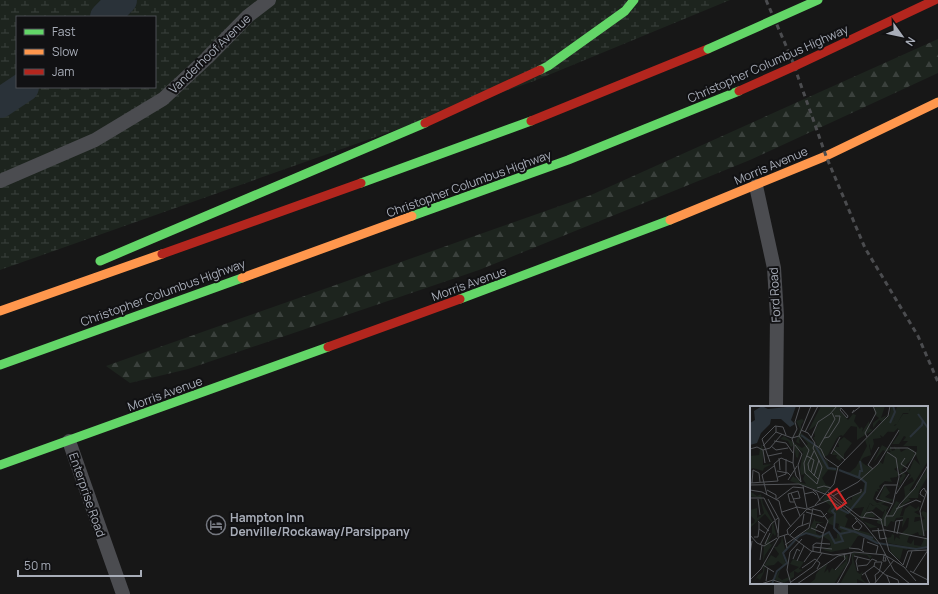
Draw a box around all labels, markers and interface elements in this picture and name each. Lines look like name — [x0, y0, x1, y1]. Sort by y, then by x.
street label: Vanderhoof Avenue — [165, 10, 254, 97]
legend — [16, 16, 156, 88]
north arrow — [882, 16, 922, 56]
street label: Christopher Columbus Highway — [685, 20, 851, 107]
text: Fast — [52, 23, 76, 40]
text: N — [902, 34, 919, 49]
text: Slow — [52, 43, 78, 60]
text: Jam — [52, 63, 74, 80]
street label: Morris Avenue — [731, 142, 810, 189]
street label: Christopher Columbus Highway — [384, 146, 554, 221]
street label: Christopher Columbus Highway — [78, 255, 248, 330]
street label: Morris Avenue — [429, 262, 509, 305]
street label: Ford Road — [765, 267, 784, 323]
street label: Morris Avenue — [125, 372, 205, 415]
inset map — [750, 406, 928, 584]
street label: Enterprise Road — [65, 450, 110, 539]
place label: Hampton Inn Denville/Rockaway/Parsippany — [230, 509, 410, 540]
hotel icon: Hampton Inn Denville/Rockaway/Parsippany — [205, 514, 227, 536]
scale bar — [18, 552, 141, 578]
text: 50 m — [24, 557, 51, 574]

